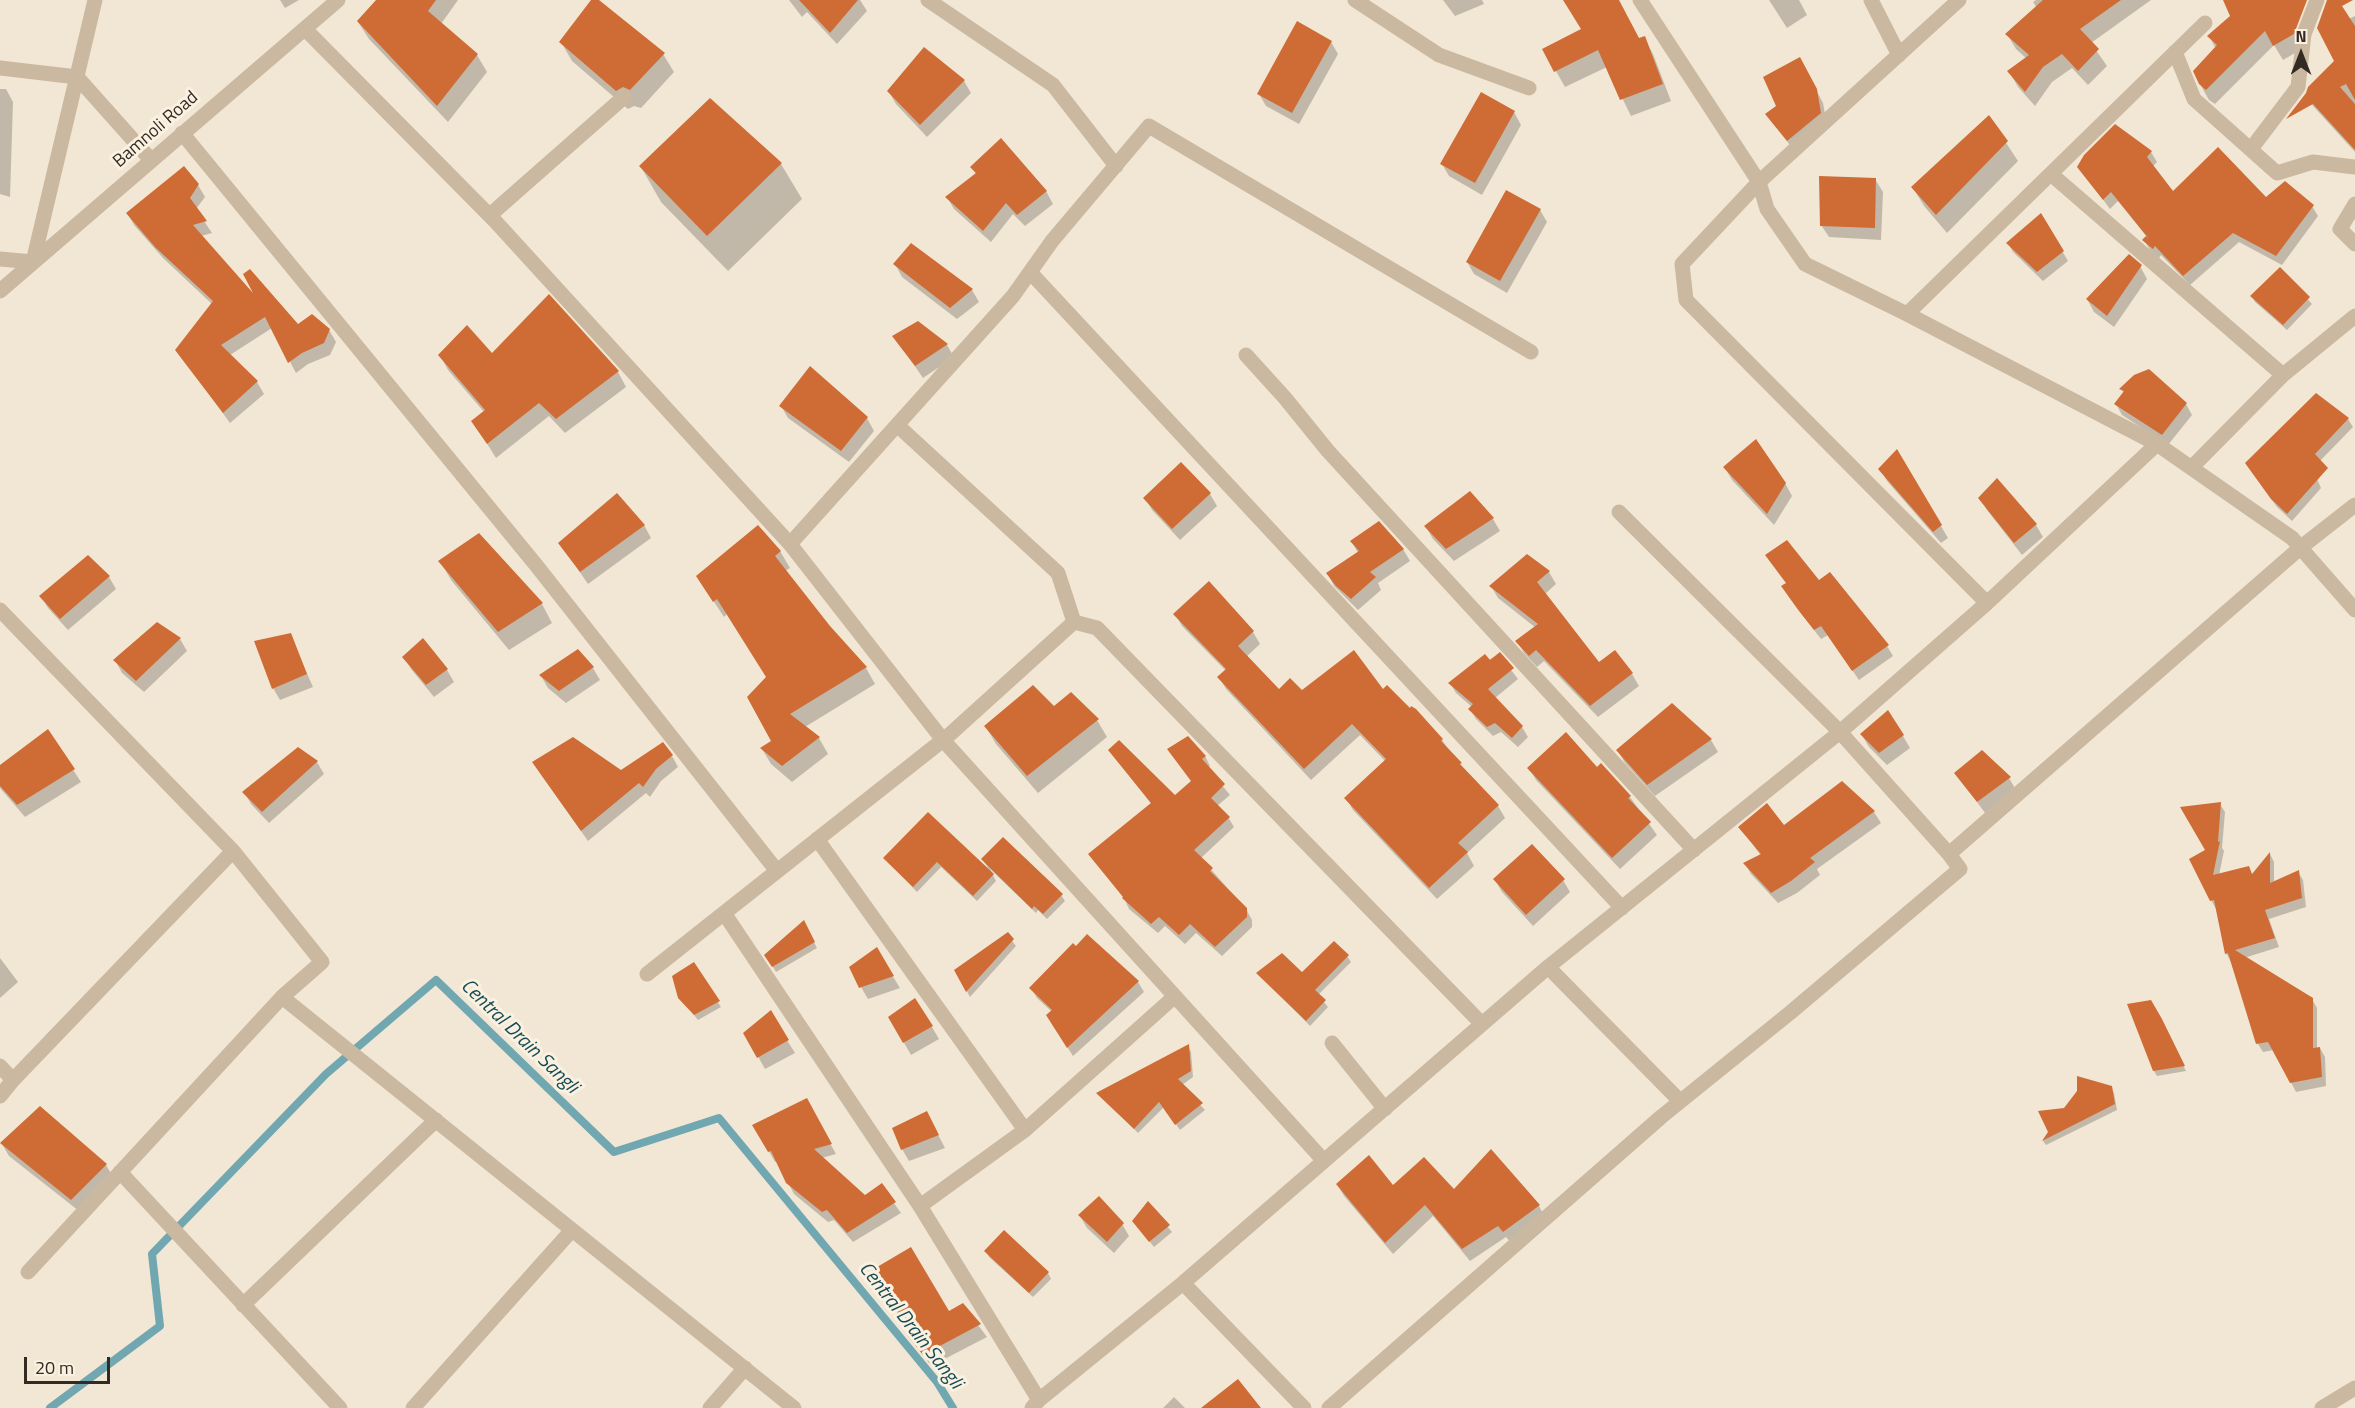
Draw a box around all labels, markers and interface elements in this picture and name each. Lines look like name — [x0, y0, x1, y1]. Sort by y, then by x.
north arrow — [2271, 24, 2331, 84]
text: N — [2295, 24, 2307, 48]
street label: Bamnoli Road — [109, 87, 203, 173]
water label: Central Drain Sangli — [455, 975, 583, 1099]
water label: Central Drain Sangli — [853, 1258, 967, 1394]
scale bar — [27, 1345, 112, 1383]
text: 20 m — [35, 1354, 74, 1381]

